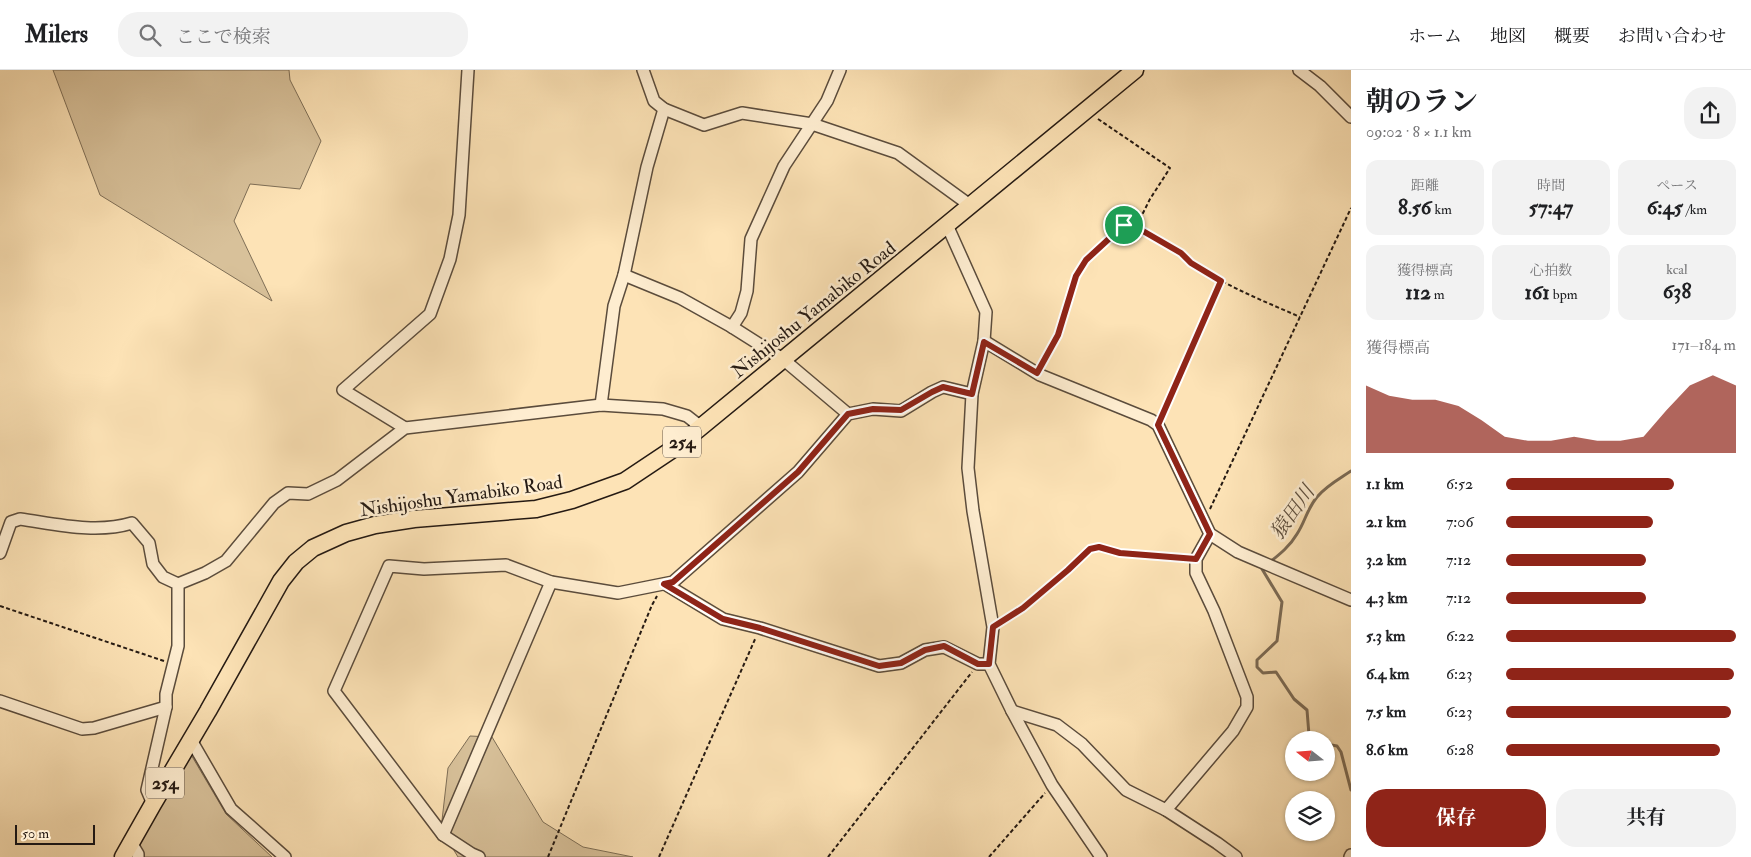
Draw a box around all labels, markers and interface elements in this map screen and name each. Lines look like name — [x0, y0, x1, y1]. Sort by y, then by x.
search box — [118, 12, 468, 57]
text: Milers — [25, 19, 88, 50]
icon: search — [136, 21, 164, 49]
text: ここで検索 — [176, 25, 271, 49]
text: ホーム — [1408, 25, 1462, 48]
text: 地図 — [1490, 25, 1526, 48]
text: 概要 — [1554, 25, 1590, 48]
text: お問い合わせ — [1618, 25, 1726, 48]
text: 朝のラン — [1366, 85, 1478, 120]
button: share — [1684, 87, 1736, 139]
text: 09:02 · 8 × 1.1 km — [1366, 122, 1472, 142]
text: 距離 — [1411, 177, 1439, 194]
text: 時間 — [1537, 177, 1565, 194]
text: ペース — [1656, 177, 1698, 194]
text: 8.56 — [1398, 194, 1431, 221]
text: 57:47 — [1529, 194, 1573, 221]
text: 6:45 — [1647, 194, 1683, 221]
text: km — [1431, 201, 1452, 218]
text: /km — [1683, 201, 1707, 218]
pin — [1103, 204, 1145, 246]
icon: arrive — [1110, 211, 1138, 239]
street label: Nishijoshu Yamabiko Road — [727, 236, 901, 384]
text: kcal — [1666, 261, 1688, 278]
text: 獲得標高 — [1397, 262, 1453, 279]
text: 心拍数 — [1530, 262, 1572, 279]
text: 638 — [1663, 278, 1691, 305]
text: 112 — [1405, 279, 1431, 306]
text: 161 — [1524, 279, 1550, 306]
text: m — [1431, 286, 1445, 303]
text: bpm — [1550, 286, 1578, 303]
text: 171–184 m — [1672, 335, 1736, 355]
text: 獲得標高 — [1366, 338, 1430, 358]
road number: 254 — [663, 427, 701, 458]
street label: Nishijoshu Yamabiko Road — [358, 470, 565, 522]
text: 1.1 km — [1366, 474, 1404, 494]
text: 6:52 — [1446, 474, 1473, 494]
water label: 猿田川 — [1265, 479, 1321, 544]
text: 2.1 km — [1366, 512, 1406, 532]
text: 7:06 — [1446, 512, 1474, 532]
text: 3.2 km — [1366, 550, 1407, 570]
text: 7:12 — [1446, 550, 1471, 570]
text: 4.3 km — [1366, 588, 1408, 608]
text: 7:12 — [1446, 588, 1471, 608]
text: 5.3 km — [1366, 626, 1405, 646]
text: 6:22 — [1446, 626, 1474, 646]
text: 6.4 km — [1366, 664, 1409, 684]
text: 6:23 — [1446, 664, 1472, 684]
text: 7.5 km — [1366, 702, 1406, 722]
text: 6:23 — [1446, 702, 1472, 722]
north arrow — [1285, 731, 1335, 781]
map controls — [1285, 731, 1335, 841]
text: 8.6 km — [1366, 740, 1408, 760]
text: 6:28 — [1446, 740, 1474, 760]
road number: 254 — [146, 768, 184, 798]
button: 保存 — [1366, 789, 1546, 847]
button: 共有 — [1556, 789, 1736, 847]
button: layers — [1285, 791, 1335, 841]
scale bar — [15, 822, 95, 845]
text: 50 m — [22, 825, 49, 842]

